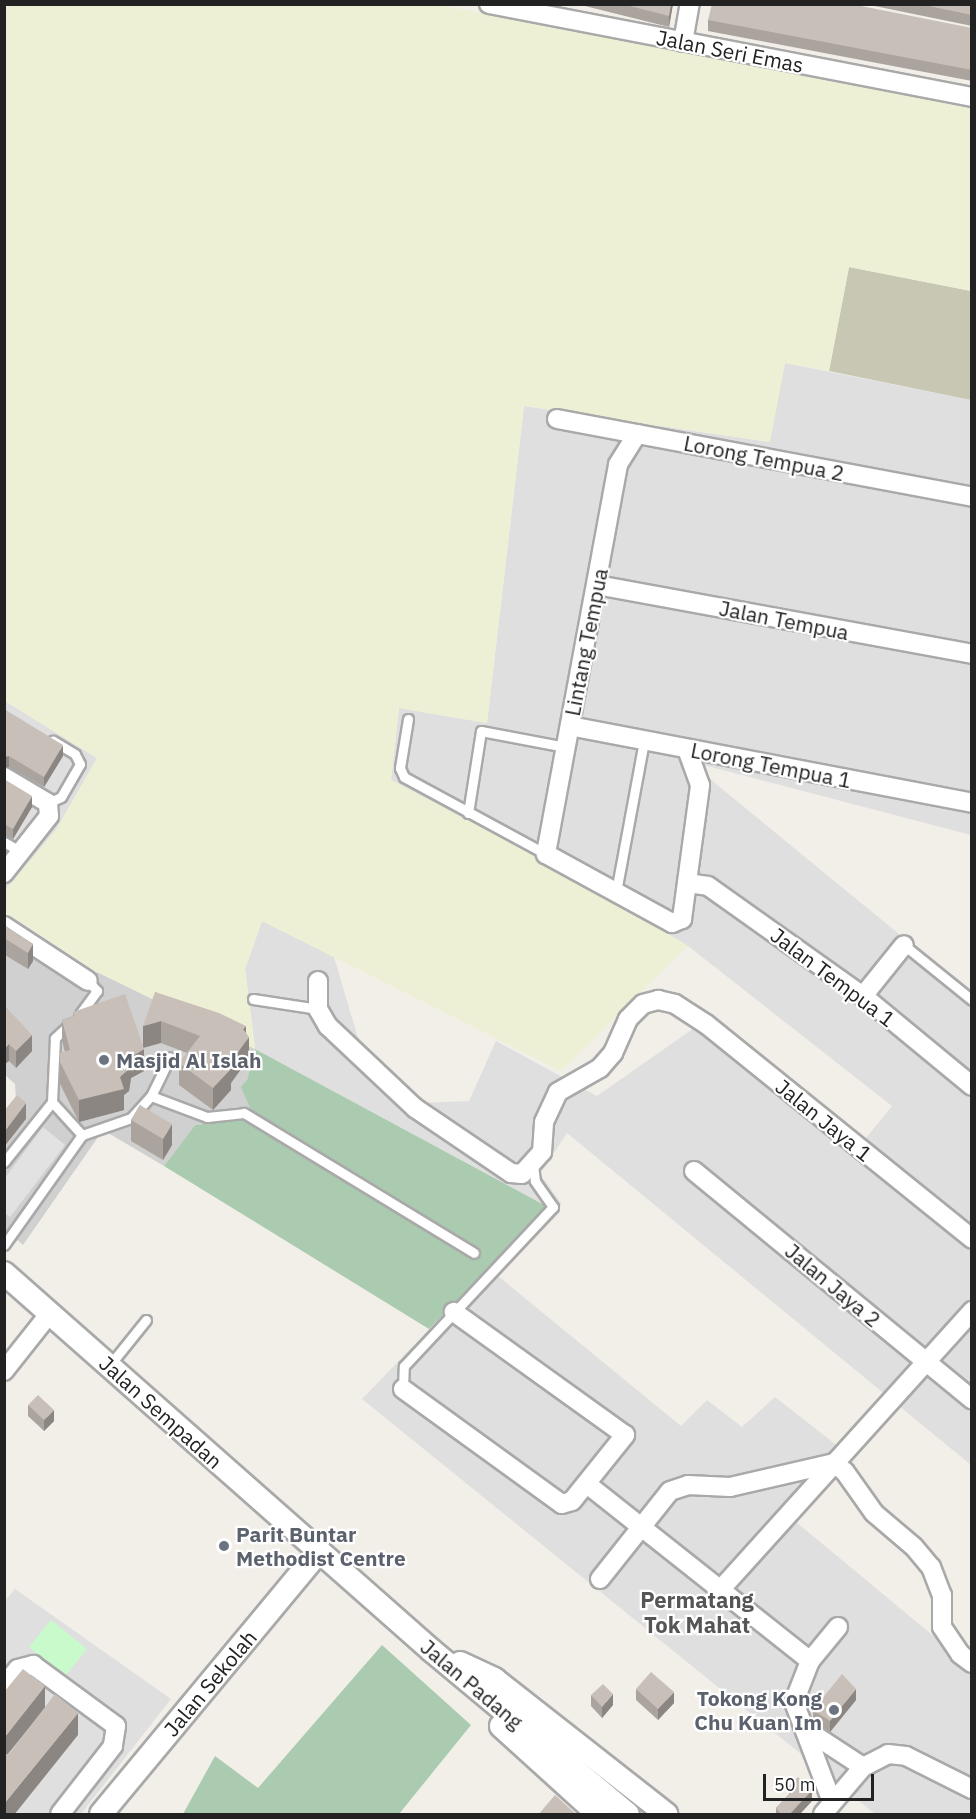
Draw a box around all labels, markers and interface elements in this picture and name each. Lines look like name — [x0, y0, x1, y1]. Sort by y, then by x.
street label: Jalan Seri Emas — [654, 24, 806, 78]
street label: Lorong Tempua 2 — [682, 430, 846, 486]
street label: Lintang Tempua — [559, 566, 613, 718]
street label: Jalan Tempua — [717, 595, 851, 645]
street label: Lorong Tempua 1 — [689, 737, 853, 793]
street label: Jalan Tempua 1 — [766, 922, 900, 1032]
place label: Masjid Al Islah — [116, 1047, 262, 1073]
marker: Masjid Al Islah — [97, 1053, 111, 1067]
street label: Jalan Jaya 1 — [771, 1074, 877, 1166]
street label: Jalan Jaya 2 — [780, 1238, 886, 1332]
street label: Jalan Sempadan — [94, 1350, 228, 1474]
place label: Parit Buntar Methodist Centre — [236, 1521, 406, 1571]
marker: Parit Buntar Methodist Centre — [217, 1539, 231, 1553]
district label: Permatang Tok Mahat — [640, 1586, 754, 1638]
street label: Jalan Sekolah — [158, 1625, 262, 1741]
street label: Jalan Padang — [416, 1634, 528, 1734]
place label: Tokong Kong Chu Kuan Im — [694, 1685, 822, 1735]
marker: Tokong Kong Chu Kuan Im — [827, 1703, 841, 1717]
scale bar — [766, 1762, 877, 1800]
text: 50 m — [774, 1773, 816, 1796]

